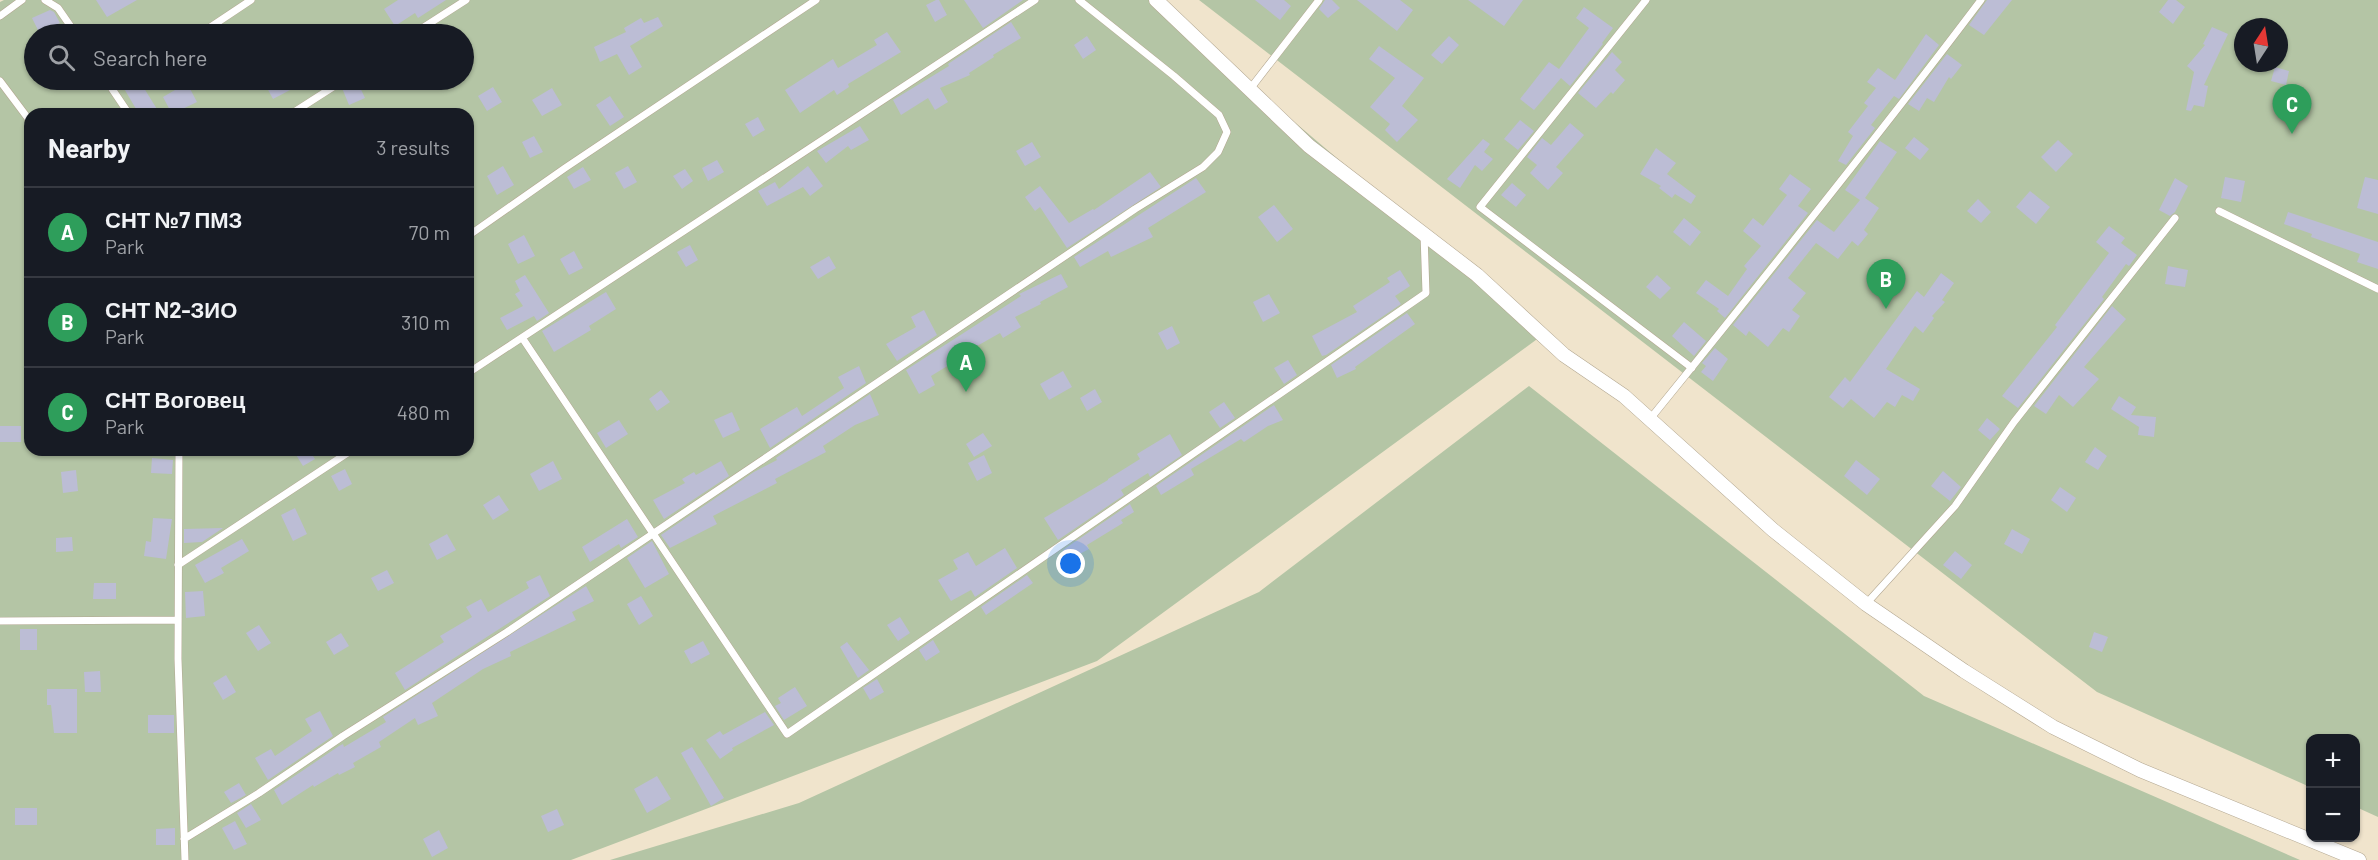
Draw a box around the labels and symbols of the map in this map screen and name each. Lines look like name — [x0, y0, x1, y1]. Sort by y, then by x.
north arrow — [2234, 18, 2288, 72]
pin: C — [2272, 84, 2312, 134]
pin: B — [1866, 260, 1906, 309]
pin: A — [946, 342, 986, 392]
your location — [1056, 549, 1085, 578]

